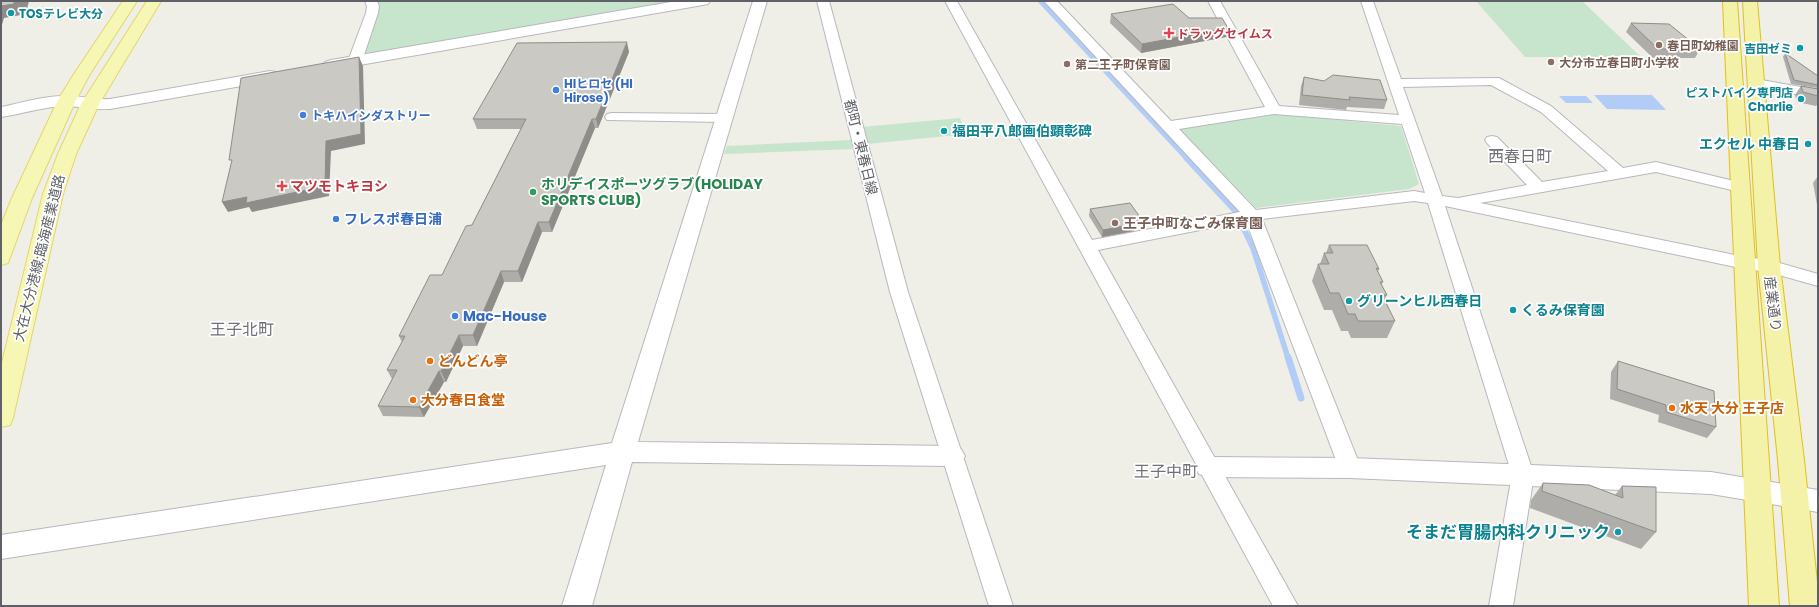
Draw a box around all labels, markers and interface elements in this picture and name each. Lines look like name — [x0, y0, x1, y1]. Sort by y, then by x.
place label: TOSテレビ大分 — [19, 5, 103, 22]
marker: TOSテレビ大分 — [6, 8, 16, 18]
place label: ドラッグセイムス — [1177, 25, 1273, 42]
marker: ドラッグセイムス — [1164, 28, 1174, 38]
place label: 春日町幼稚園 — [1667, 37, 1739, 54]
marker: 春日町幼稚園 — [1654, 40, 1664, 50]
place label: 吉田ゼミ — [1744, 40, 1792, 57]
marker: 吉田ゼミ — [1795, 43, 1805, 53]
place label: 大分市立春日町小学校 — [1559, 54, 1679, 71]
place label: 第二王子町保育園 — [1075, 56, 1171, 73]
marker: 大分市立春日町小学校 — [1546, 57, 1556, 67]
marker: 第二王子町保育園 — [1062, 59, 1072, 69]
place label: HIヒロセ (HI Hirose) — [564, 75, 633, 106]
place label: ピストバイク専門店 Charlie — [1685, 84, 1794, 115]
marker: HIヒロセ (HI Hirose) — [551, 85, 561, 95]
marker: ピストバイク専門店 Charlie — [1796, 94, 1806, 104]
street label: 都町・東春日線 — [839, 97, 883, 197]
place label: トキハインダストリー — [311, 107, 431, 124]
marker: トキハインダストリー — [298, 110, 308, 120]
place label: 福田平八郎画伯顕彰碑 — [952, 121, 1092, 141]
marker: 福田平八郎画伯顕彰碑 — [939, 126, 949, 136]
place label: エクセル 中春日 — [1699, 134, 1800, 154]
marker: エクセル 中春日 — [1803, 139, 1813, 149]
district label: 西春日町 — [1488, 145, 1552, 168]
street label: 大在大分港線;臨海産業道路 — [9, 172, 69, 344]
place label: ホリデイスポーツグラブ(HOLIDAY SPORTS CLUB) — [541, 174, 764, 210]
place label: マツモトキヨシ — [290, 176, 388, 196]
marker: マツモトキヨシ — [277, 181, 287, 191]
marker: ホリデイスポーツグラブ(HOLIDAY SPORTS CLUB) — [528, 187, 538, 197]
place label: フレスポ春日浦 — [344, 209, 442, 229]
place label: 王子中町なごみ保育園 — [1123, 213, 1263, 233]
marker: フレスポ春日浦 — [331, 214, 341, 224]
marker: 王子中町なごみ保育園 — [1110, 218, 1120, 228]
street label: 産業通り — [1760, 275, 1786, 333]
place label: グリーンヒル西春日 — [1357, 291, 1482, 311]
marker: グリーンヒル西春日 — [1344, 296, 1354, 306]
place label: くるみ保育園 — [1521, 300, 1605, 320]
marker: くるみ保育園 — [1508, 305, 1518, 315]
place label: Mac-House — [463, 306, 547, 326]
marker: Mac-House — [450, 311, 460, 321]
district label: 王子北町 — [210, 318, 274, 341]
place label: どんどん亭 — [438, 351, 508, 371]
marker: どんどん亭 — [425, 356, 435, 366]
place label: 大分春日食堂 — [421, 390, 505, 410]
marker: 大分春日食堂 — [408, 395, 418, 405]
place label: 水天 大分 王子店 — [1680, 398, 1784, 418]
marker: 水天 大分 王子店 — [1667, 403, 1677, 413]
district label: 王子中町 — [1134, 460, 1198, 483]
place label: そまだ胃腸内科クリニック — [1406, 520, 1610, 544]
marker: そまだ胃腸内科クリニック — [1613, 527, 1623, 537]

